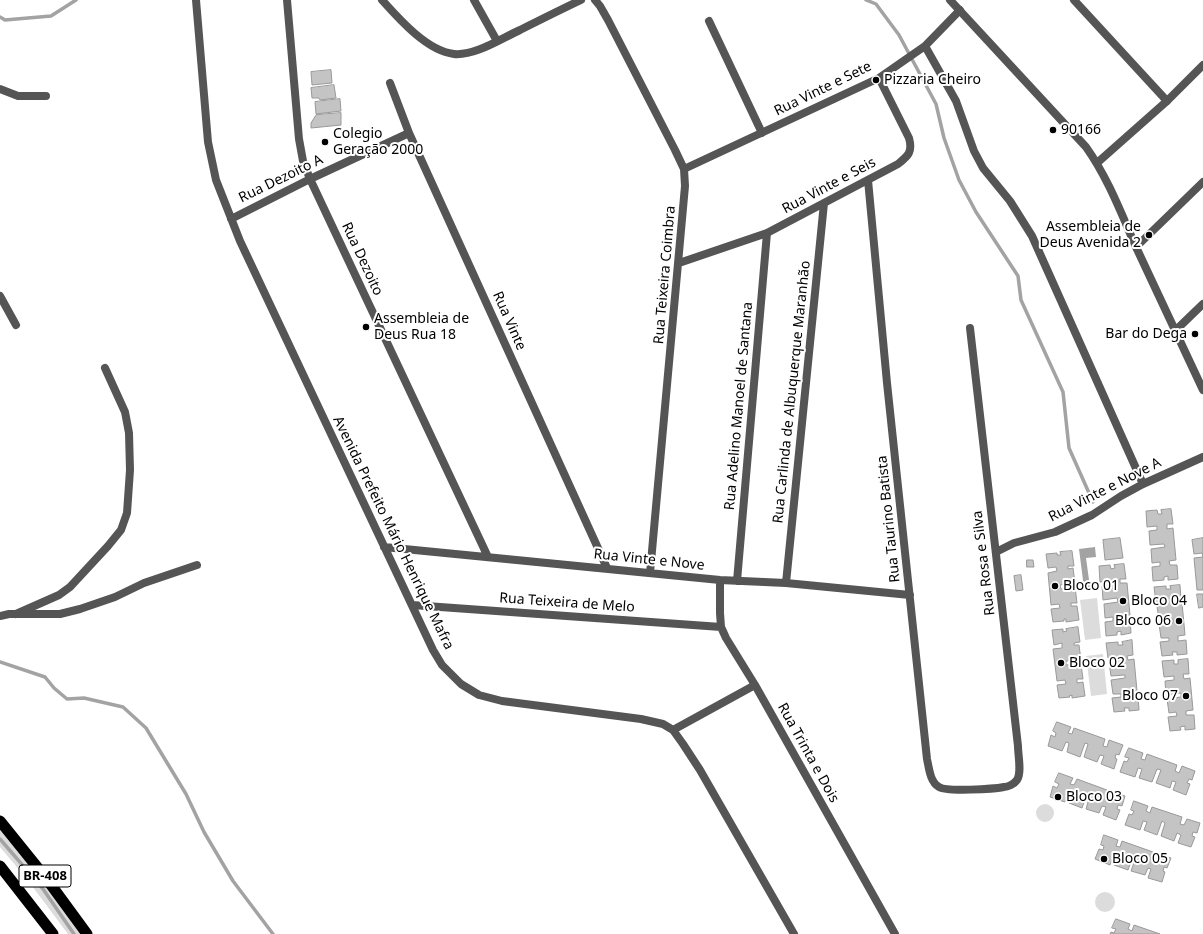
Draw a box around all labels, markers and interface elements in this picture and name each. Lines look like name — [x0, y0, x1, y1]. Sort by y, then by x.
street label: Rua Vinte e Sete — [772, 58, 874, 120]
place label: Pizzaria Cheiro — [884, 72, 981, 88]
marker: Pizzaria Cheiro — [871, 75, 881, 85]
place label: 90166 — [1061, 122, 1101, 138]
marker: 90166 — [1048, 125, 1058, 135]
place label: Colegio Geração 2000 — [333, 126, 423, 158]
marker: Colegio Geração 2000 — [320, 137, 330, 147]
street label: Rua Dezoito A — [236, 151, 326, 207]
street label: Rua Vinte e Seis — [779, 154, 879, 218]
street label: Rua Teixeira Coimbra — [651, 205, 679, 345]
place label: Assembleia de Deus Avenida 2 — [1040, 219, 1141, 252]
street label: Rua Dezoito — [338, 220, 386, 298]
marker: Assembleia de Deus Avenida 2 — [1144, 230, 1154, 240]
street label: Rua Carlinda de Albuquerque Maranhão — [770, 260, 814, 524]
street label: Rua Vinte — [489, 289, 529, 353]
street label: Rua Adelino Manoel de Santana — [722, 301, 756, 511]
place label: Assembleia de Deus Rua 18 — [374, 311, 469, 344]
marker: Assembleia de Deus Rua 18 — [361, 322, 371, 332]
place label: Bar do Dega — [1105, 326, 1187, 342]
marker: Bar do Dega — [1190, 329, 1200, 339]
street label: Avenida Prefeito Mário Henrique Mafra — [329, 414, 457, 652]
street label: Rua Vinte e Nove A — [1046, 454, 1164, 526]
street label: Rua Taurino Batista — [874, 455, 904, 583]
street label: Rua Rosa e Silva — [969, 510, 999, 616]
street label: Rua Vinte e Nove — [593, 546, 705, 574]
place label: Bloco 01 — [1063, 578, 1119, 594]
marker: Bloco 01 — [1050, 581, 1060, 591]
street label: Rua Teixeira de Melo — [499, 590, 635, 616]
place label: Bloco 04 — [1131, 593, 1187, 609]
marker: Bloco 04 — [1118, 596, 1128, 606]
place label: Bloco 06 — [1115, 613, 1171, 629]
marker: Bloco 06 — [1174, 616, 1184, 626]
place label: Bloco 02 — [1069, 655, 1125, 671]
marker: Bloco 02 — [1056, 658, 1066, 668]
place label: Bloco 07 — [1122, 688, 1178, 704]
marker: Bloco 07 — [1181, 691, 1191, 701]
street label: Rua Trinta e Dois — [774, 700, 842, 806]
place label: Bloco 03 — [1066, 789, 1122, 805]
marker: Bloco 03 — [1053, 792, 1063, 802]
place label: Bloco 05 — [1112, 851, 1168, 867]
marker: Bloco 05 — [1099, 854, 1109, 864]
road number: BR-408 — [19, 865, 71, 887]

